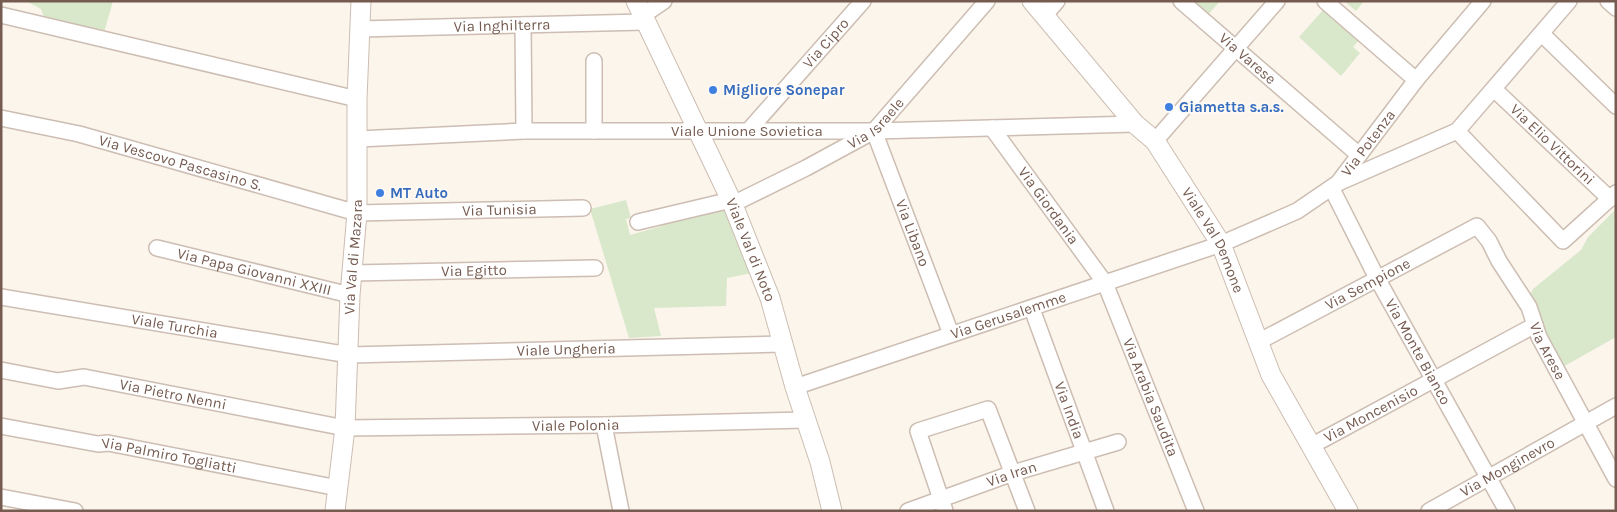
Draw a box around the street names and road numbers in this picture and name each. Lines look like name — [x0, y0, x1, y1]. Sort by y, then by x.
street label: Via Cipro — [799, 14, 853, 72]
street label: Via Inghilterra — [453, 15, 551, 36]
street label: Via Varese — [1215, 29, 1280, 88]
street label: Via Israele — [844, 94, 908, 153]
street label: Via Elio Vittorini — [1506, 100, 1598, 189]
street label: Via Potenza — [1337, 106, 1399, 180]
street label: Viale Unione Sovietica — [671, 122, 823, 140]
street label: Via Vescovo Pascasino S. — [97, 131, 264, 195]
street label: Via Giordania — [1014, 163, 1083, 248]
street label: Viale Val Demone — [1178, 184, 1248, 295]
street label: Viale Val di Noto — [722, 195, 779, 304]
street label: Via Libano — [892, 197, 934, 269]
street label: Via Val di Mazara — [340, 199, 366, 315]
street label: Via Tunisia — [462, 200, 537, 220]
street label: Via Papa Giovanni XXIII — [175, 244, 333, 299]
street label: Via Sempione — [1322, 254, 1413, 314]
street label: Via Egitto — [441, 261, 507, 280]
street label: Via Gerusalemme — [948, 288, 1068, 343]
street label: Via Monte Bianco — [1381, 295, 1455, 408]
street label: Viale Turchia — [130, 310, 219, 342]
street label: Via Arese — [1526, 320, 1569, 383]
street label: Via Arabia Saudita — [1119, 336, 1182, 459]
street label: Viale Ungheria — [516, 339, 616, 360]
street label: Via Pietro Nenni — [118, 375, 228, 414]
street label: Via India — [1050, 379, 1088, 442]
street label: Via Moncenisio — [1321, 381, 1421, 446]
street label: Viale Polonia — [532, 416, 620, 435]
street label: Via Monginevro — [1457, 433, 1558, 501]
street label: Via Palmiro Togliatti — [101, 434, 238, 477]
street label: Via Iran — [984, 458, 1039, 491]

